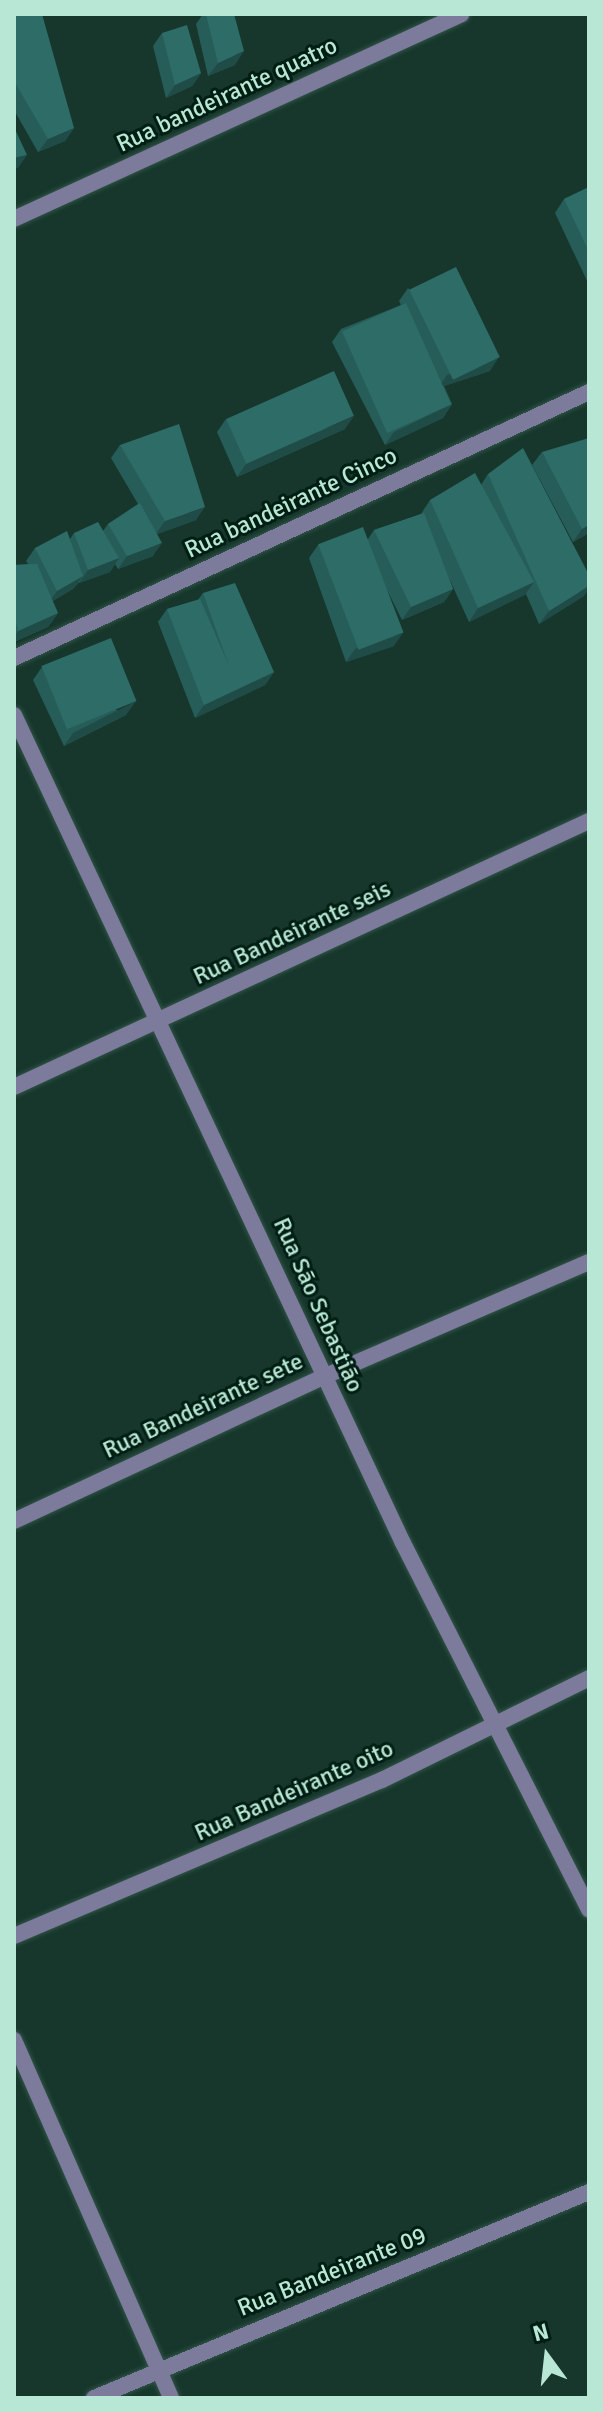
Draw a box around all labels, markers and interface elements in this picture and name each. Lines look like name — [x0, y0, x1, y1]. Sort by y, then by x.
street label: Rua bandeirante quatro — [112, 31, 342, 159]
street label: Rua bandeirante Cinco — [180, 441, 402, 565]
street label: Rua Bandeirante seis — [189, 875, 395, 991]
street label: Rua São Sebastião — [267, 1213, 369, 1397]
street label: Rua Bandeirante sete — [98, 1347, 308, 1465]
street label: Rua Bandeirante oito — [190, 1734, 398, 1848]
street label: Rua Bandeirante 09 — [234, 2221, 430, 2323]
north arrow — [507, 2316, 587, 2396]
text: N — [530, 2317, 552, 2347]

